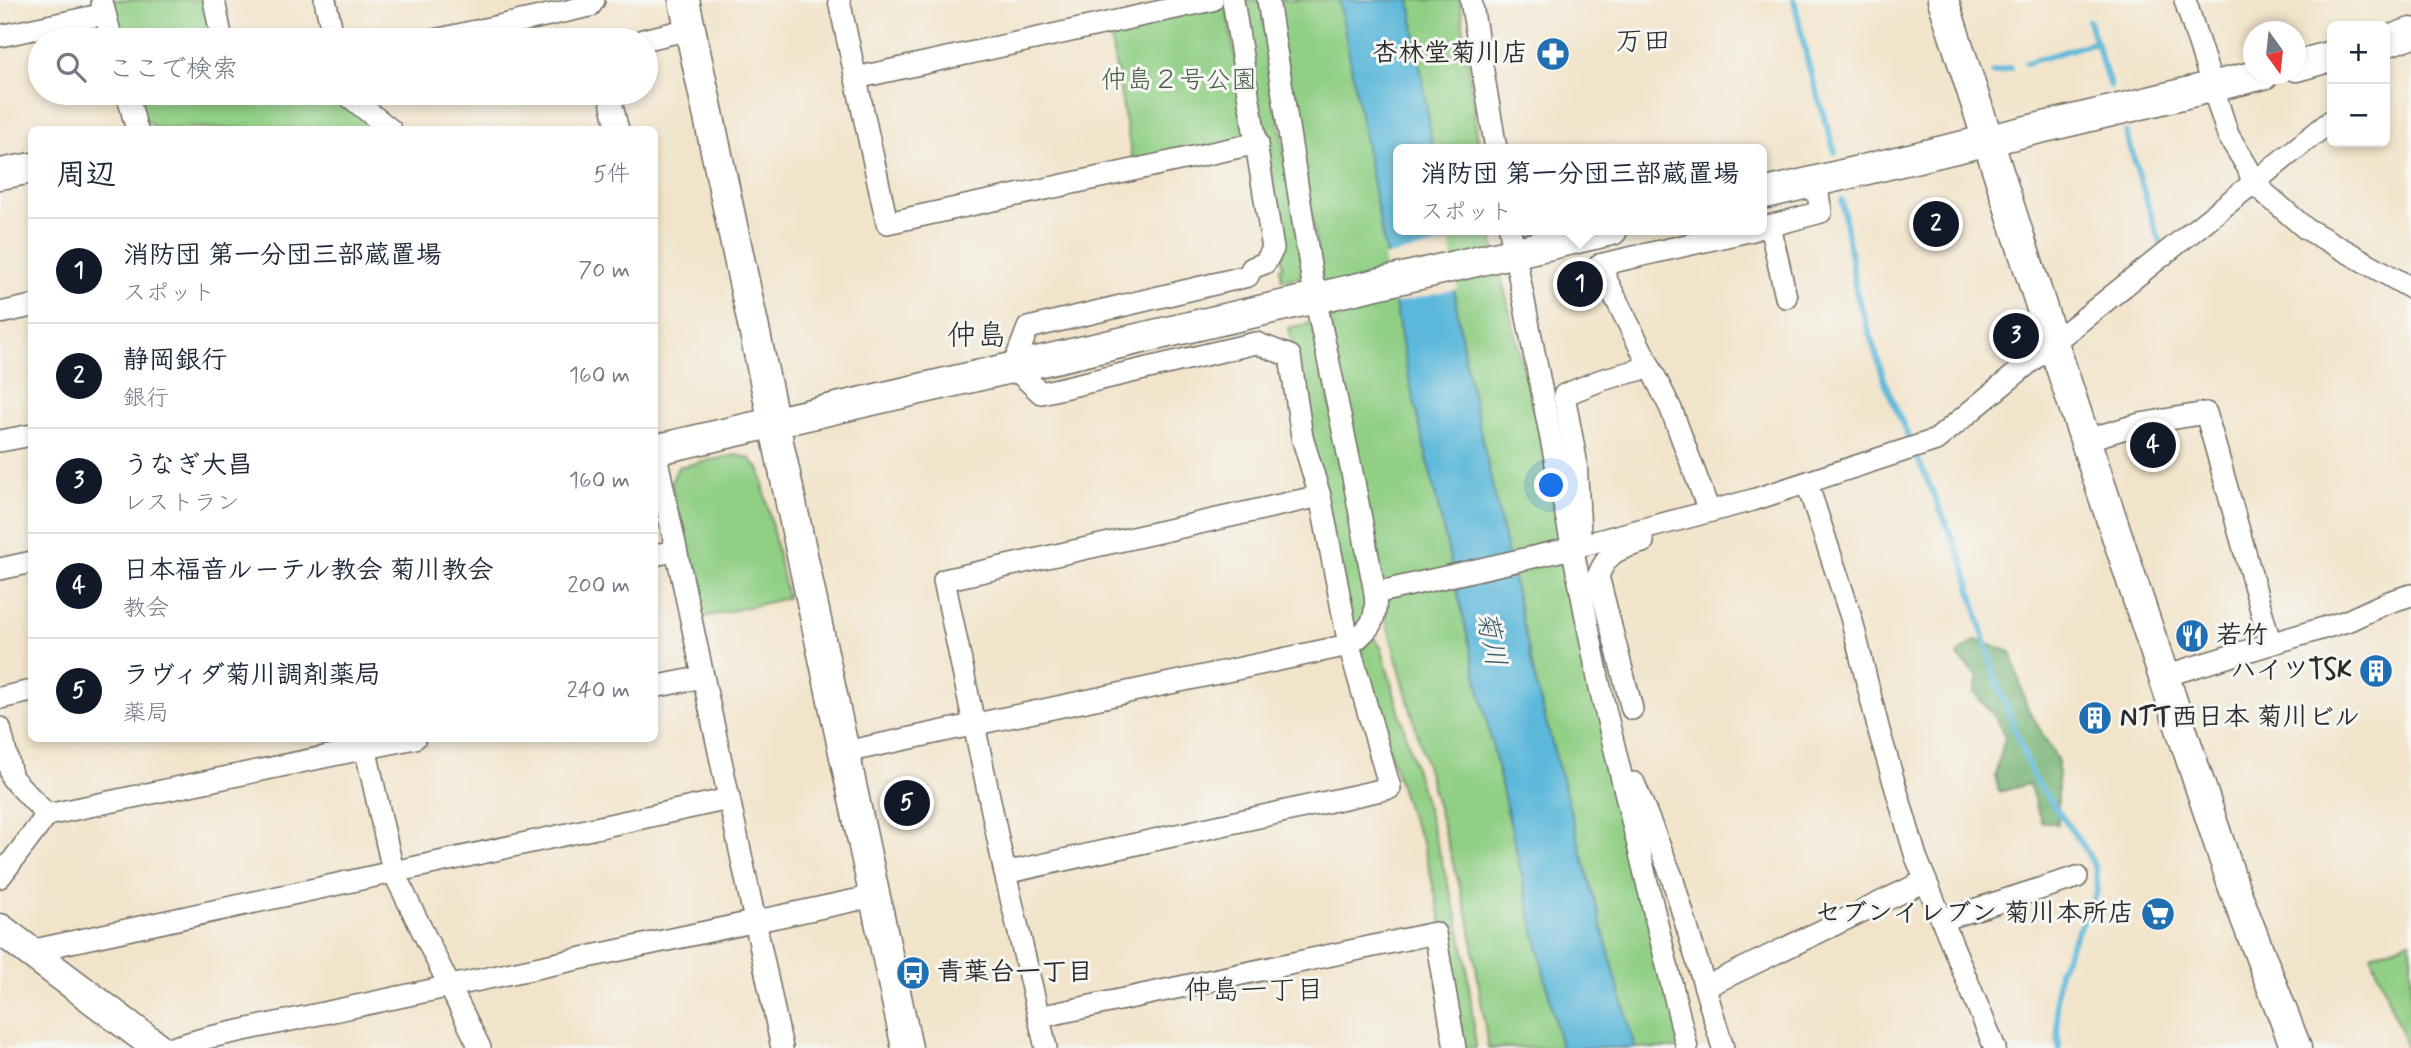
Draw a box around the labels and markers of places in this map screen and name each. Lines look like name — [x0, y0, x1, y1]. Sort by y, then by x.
pharmacy icon: 杏林堂菊川店 — [1534, 35, 1572, 73]
place label: 杏林堂菊川店 — [1372, 37, 1528, 71]
pin: 2 — [1913, 198, 1959, 250]
pin: 1 — [1557, 258, 1603, 310]
pin: 3 — [1993, 310, 2039, 362]
pin: 4 — [2130, 419, 2176, 471]
restaurant icon: 若竹 — [2173, 617, 2211, 655]
place label: 若竹 — [2216, 619, 2268, 653]
building icon: ハイツTSK — [2357, 652, 2395, 690]
place label: ハイツTSK — [2231, 654, 2352, 688]
building icon: NTT西日本 菊川ビル — [2076, 699, 2114, 737]
place label: NTT西日本 菊川ビル — [2120, 701, 2360, 735]
pin: 5 — [884, 777, 930, 829]
supermarket icon: セブンイレブン 菊川本所店 — [2139, 895, 2177, 933]
place label: セブンイレブン 菊川本所店 — [1815, 897, 2134, 931]
bus stop icon: 青葉台一丁目 — [894, 954, 932, 992]
place label: 青葉台一丁目 — [937, 956, 1093, 990]

